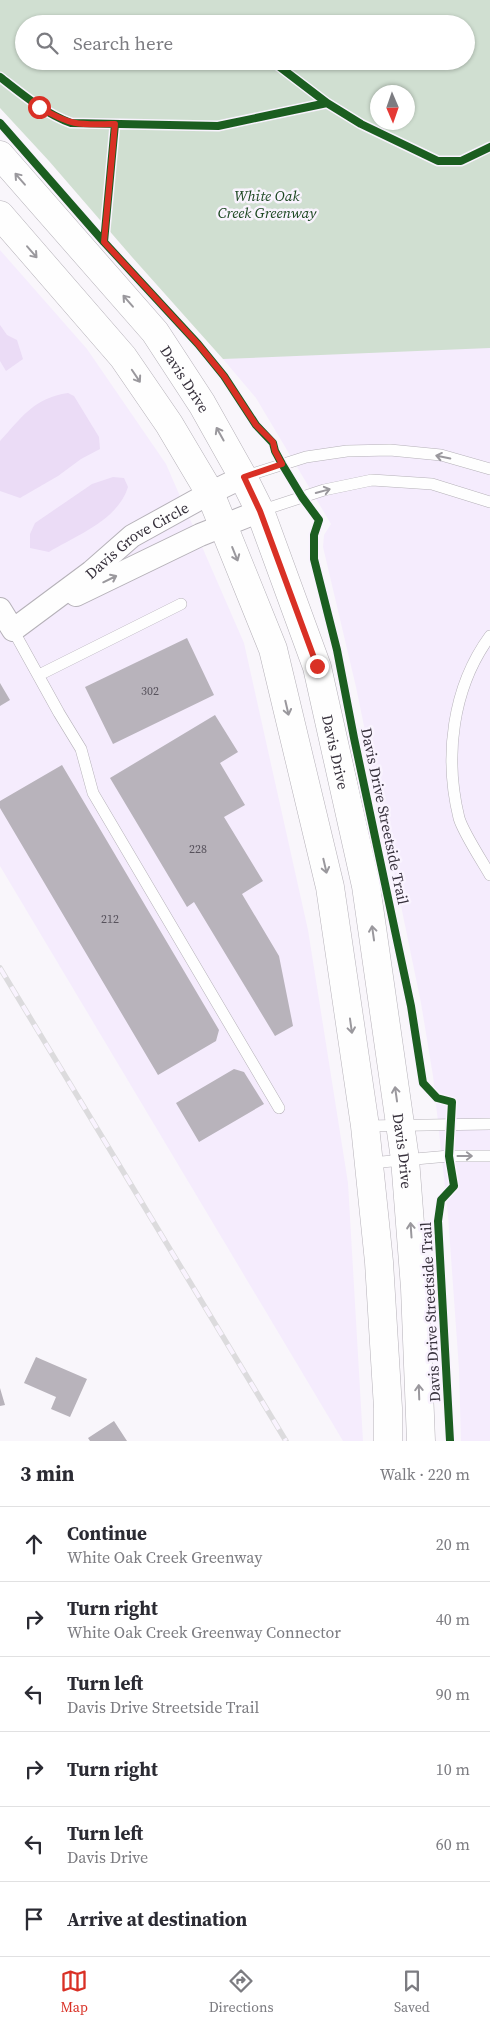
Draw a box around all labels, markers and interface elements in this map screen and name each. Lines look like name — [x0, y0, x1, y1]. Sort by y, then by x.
search box — [15, 15, 475, 70]
icon: search — [33, 29, 61, 57]
text: Search here — [73, 30, 173, 56]
north arrow — [370, 85, 415, 130]
route start — [28, 96, 51, 119]
one-way arrow — [15, 172, 26, 185]
park label: White Oak Creek Greenway — [218, 185, 317, 223]
one-way arrow — [26, 245, 38, 258]
one-way arrow — [122, 294, 133, 307]
street label: Davis Drive — [156, 341, 215, 416]
one-way arrow — [131, 369, 141, 383]
one-way arrow — [214, 428, 224, 442]
one-way arrow — [435, 451, 451, 461]
one-way arrow — [314, 485, 330, 495]
street label: Davis Grove Circle — [80, 496, 192, 583]
one-way arrow — [231, 546, 240, 561]
one-way arrow — [102, 573, 117, 583]
route end — [306, 655, 329, 678]
house number: 302 — [141, 683, 159, 699]
one-way arrow — [283, 699, 292, 715]
street label: Davis Drive — [317, 712, 355, 792]
street label: Davis Drive Streetside Trail — [356, 726, 414, 907]
house number: 228 — [189, 841, 207, 857]
one-way arrow — [321, 857, 330, 873]
house number: 212 — [101, 911, 119, 927]
one-way arrow — [367, 925, 377, 941]
one-way arrow — [346, 1018, 356, 1034]
one-way arrow — [390, 1086, 400, 1102]
street label: Davis Drive — [388, 1112, 418, 1190]
one-way arrow — [456, 1151, 473, 1161]
street label: Davis Drive Streetside Trail — [415, 1221, 445, 1403]
one-way arrow — [406, 1222, 415, 1238]
one-way arrow — [415, 1385, 424, 1401]
text: 3 min — [20, 1459, 75, 1488]
text: Walk · 220 m — [380, 1463, 470, 1485]
text: Continue — [67, 1520, 147, 1546]
icon: ahead — [20, 1530, 48, 1558]
text: 20 m — [436, 1533, 470, 1555]
text: White Oak Creek Greenway — [67, 1546, 262, 1568]
text: Turn right — [67, 1595, 158, 1621]
icon: right — [20, 1605, 48, 1633]
text: 40 m — [436, 1608, 470, 1630]
text: White Oak Creek Greenway Connector — [67, 1621, 341, 1643]
text: Turn left — [67, 1670, 143, 1696]
icon: left — [20, 1680, 48, 1708]
text: 90 m — [436, 1683, 470, 1705]
text: Davis Drive Streetside Trail — [67, 1696, 259, 1718]
icon: right — [20, 1755, 48, 1783]
text: Turn right — [67, 1756, 158, 1782]
text: 10 m — [436, 1758, 470, 1780]
text: Turn left — [67, 1820, 143, 1846]
icon: left — [20, 1830, 48, 1858]
text: 60 m — [436, 1833, 470, 1855]
text: Davis Drive — [67, 1846, 148, 1868]
icon: arrive — [20, 1905, 48, 1933]
text: Arrive at destination — [67, 1906, 247, 1932]
tab: Map — [60, 1967, 88, 2017]
tab: Directions — [209, 1967, 273, 2017]
tab: Saved — [394, 1967, 430, 2017]

